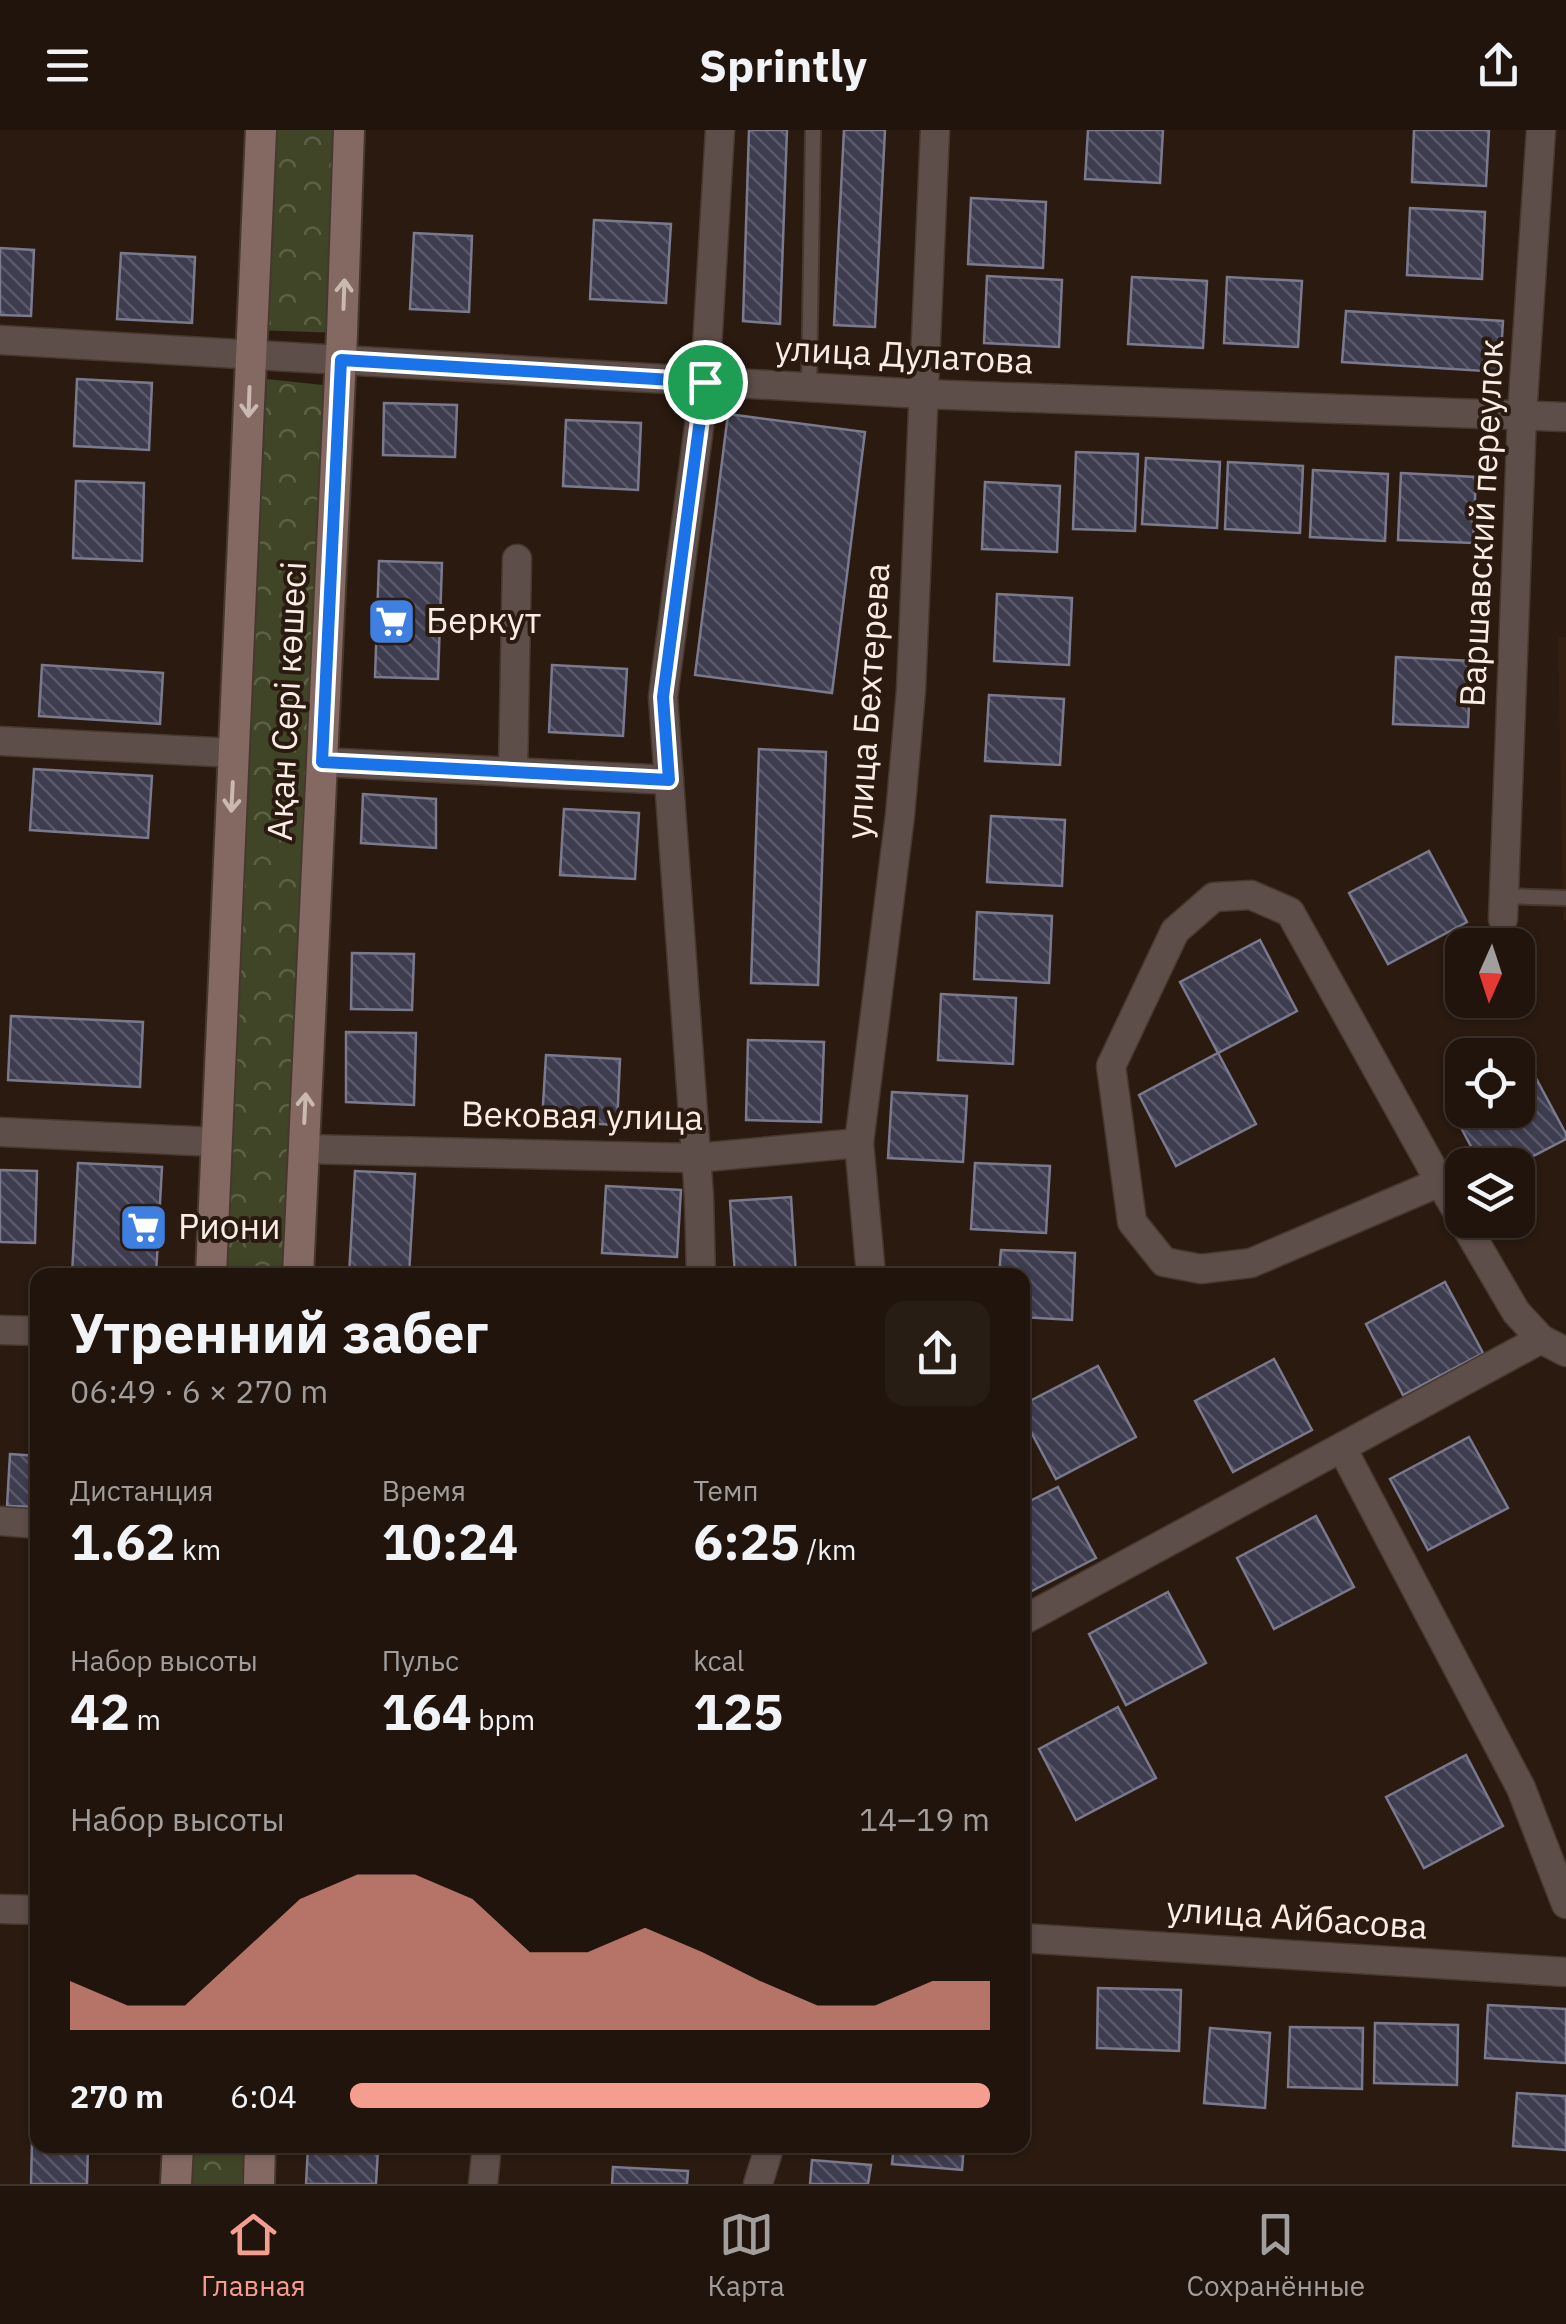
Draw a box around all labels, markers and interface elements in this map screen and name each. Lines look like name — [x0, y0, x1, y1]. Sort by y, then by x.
text: Sprintly — [699, 36, 867, 94]
icon: menu — [40, 38, 95, 93]
icon: share — [1471, 38, 1526, 93]
one-way arrow — [334, 278, 353, 310]
street label: улица Дулатова — [774, 324, 1034, 384]
street label: Варшавский переулок — [1448, 338, 1514, 708]
pin — [663, 340, 748, 425]
icon: arrive — [678, 355, 733, 410]
one-way arrow — [239, 386, 258, 418]
street label: Ақан Сері көшесі — [256, 560, 316, 842]
street label: улица Бехтерева — [834, 561, 900, 841]
supermarket icon: Беркут — [365, 595, 417, 647]
place label: Беркут — [426, 597, 541, 643]
one-way arrow — [222, 780, 241, 812]
north arrow — [1445, 928, 1535, 1018]
map controls — [1445, 928, 1535, 1238]
button: locate — [1445, 1038, 1535, 1128]
street label: Вековая улица — [460, 1090, 704, 1140]
one-way arrow — [296, 1092, 315, 1124]
button: layers — [1445, 1148, 1535, 1238]
supermarket icon: Риони — [117, 1201, 169, 1253]
place label: Риони — [178, 1203, 281, 1249]
text: Утренний забег — [70, 1297, 489, 1368]
button: share — [885, 1301, 990, 1406]
text: 06:49 · 6 × 270 m — [70, 1370, 328, 1412]
text: Дистанция — [70, 1472, 214, 1509]
text: Время — [382, 1472, 466, 1509]
text: Темп — [693, 1472, 758, 1509]
text: 1.62 — [70, 1509, 176, 1574]
text: 10:24 — [382, 1509, 518, 1574]
text: 6:25 — [693, 1509, 800, 1574]
text: km — [176, 1531, 221, 1568]
text: /km — [800, 1531, 856, 1568]
text: Набор высоты — [70, 1642, 258, 1679]
text: Пульс — [382, 1642, 459, 1679]
text: kcal — [693, 1642, 744, 1679]
text: 42 — [70, 1679, 130, 1744]
text: 164 — [382, 1679, 472, 1744]
text: 125 — [693, 1679, 783, 1744]
text: m — [130, 1701, 161, 1738]
text: bpm — [472, 1701, 535, 1738]
text: Набор высоты — [70, 1798, 285, 1840]
text: 14–19 m — [859, 1798, 990, 1840]
street label: улица Айбасова — [1165, 1885, 1429, 1949]
text: 270 m — [70, 2075, 164, 2117]
text: 6:04 — [230, 2075, 297, 2117]
tab: Главная — [201, 2207, 306, 2304]
tab: Карта — [708, 2207, 785, 2304]
tab: Сохранённые — [1187, 2207, 1365, 2304]

